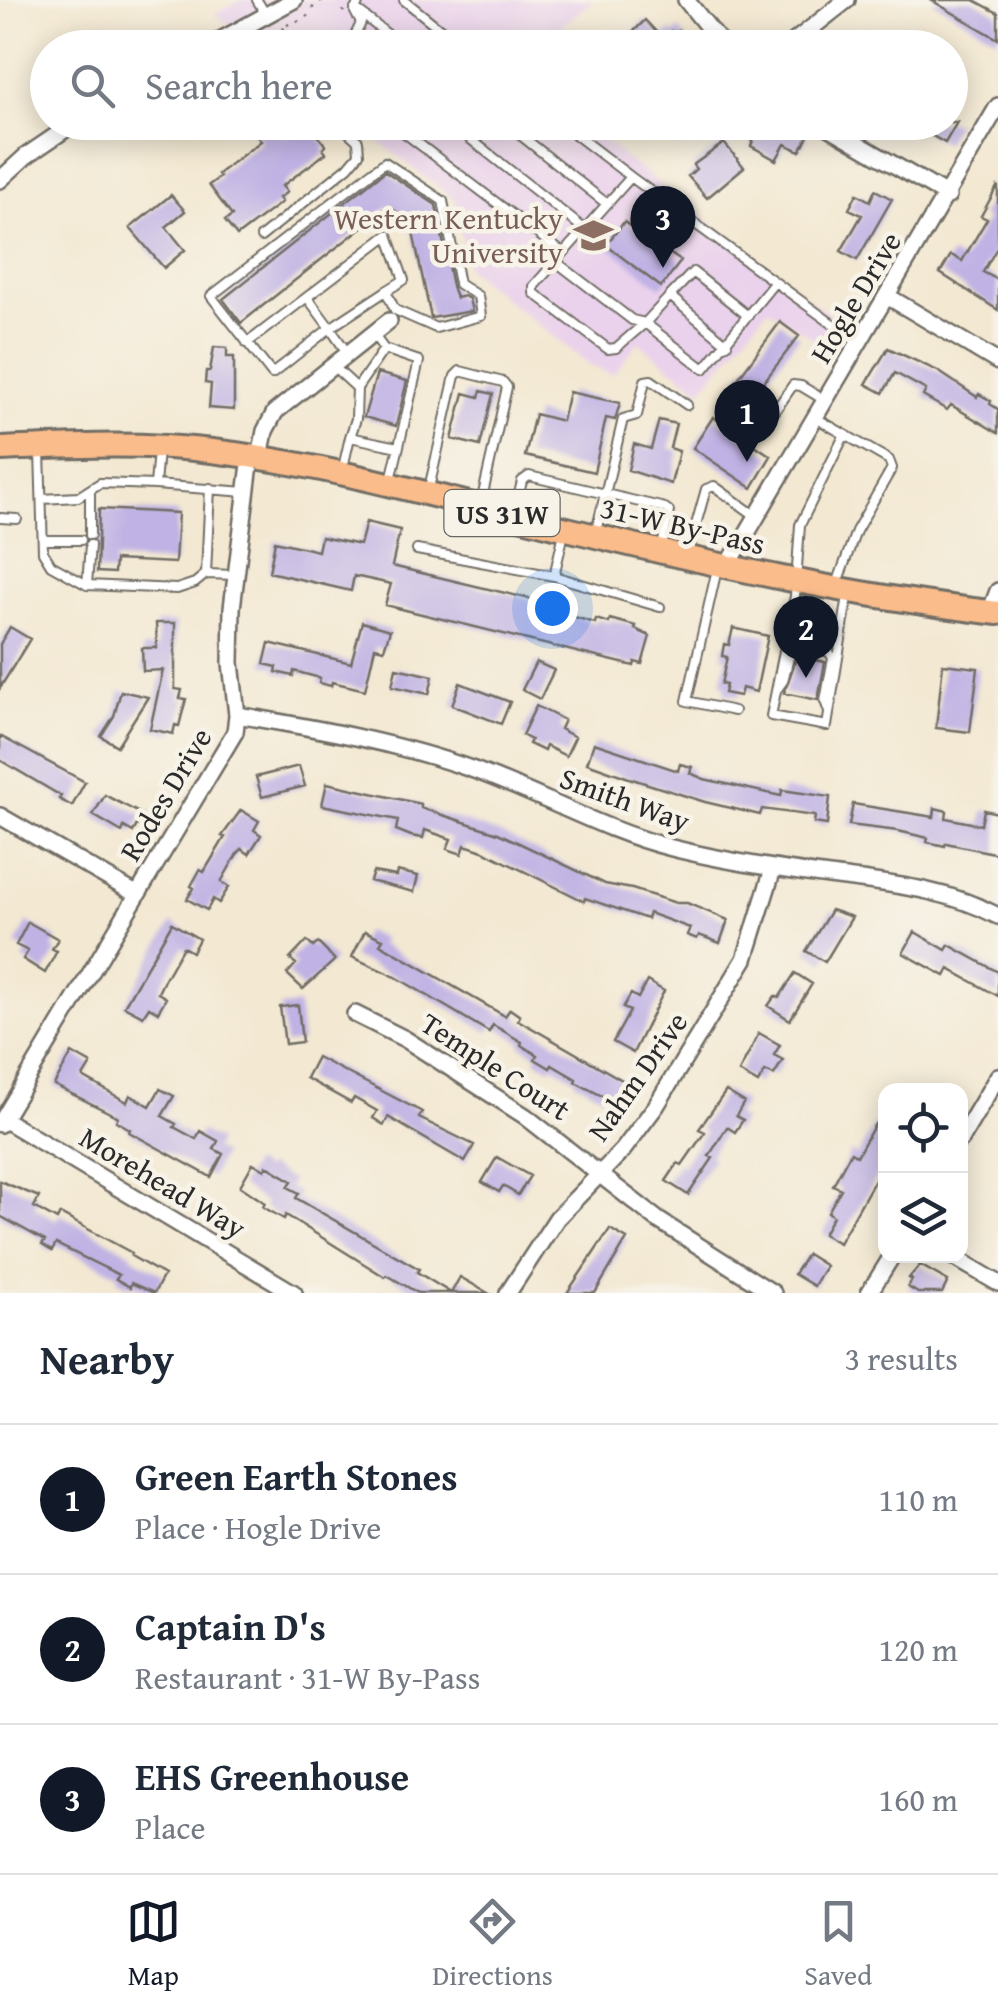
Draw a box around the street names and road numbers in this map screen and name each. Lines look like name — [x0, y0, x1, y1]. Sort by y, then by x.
street label: Hogle Drive — [798, 223, 912, 371]
street label: 31-W By-Pass — [596, 485, 770, 565]
road number: US 31W — [444, 490, 560, 536]
street label: Rodes Drive — [108, 719, 222, 869]
street label: Smith Way — [554, 755, 696, 843]
street label: Temple Court — [413, 1001, 580, 1131]
street label: Nahm Drive — [576, 1002, 698, 1150]
street label: Morehead Way — [71, 1115, 255, 1249]

